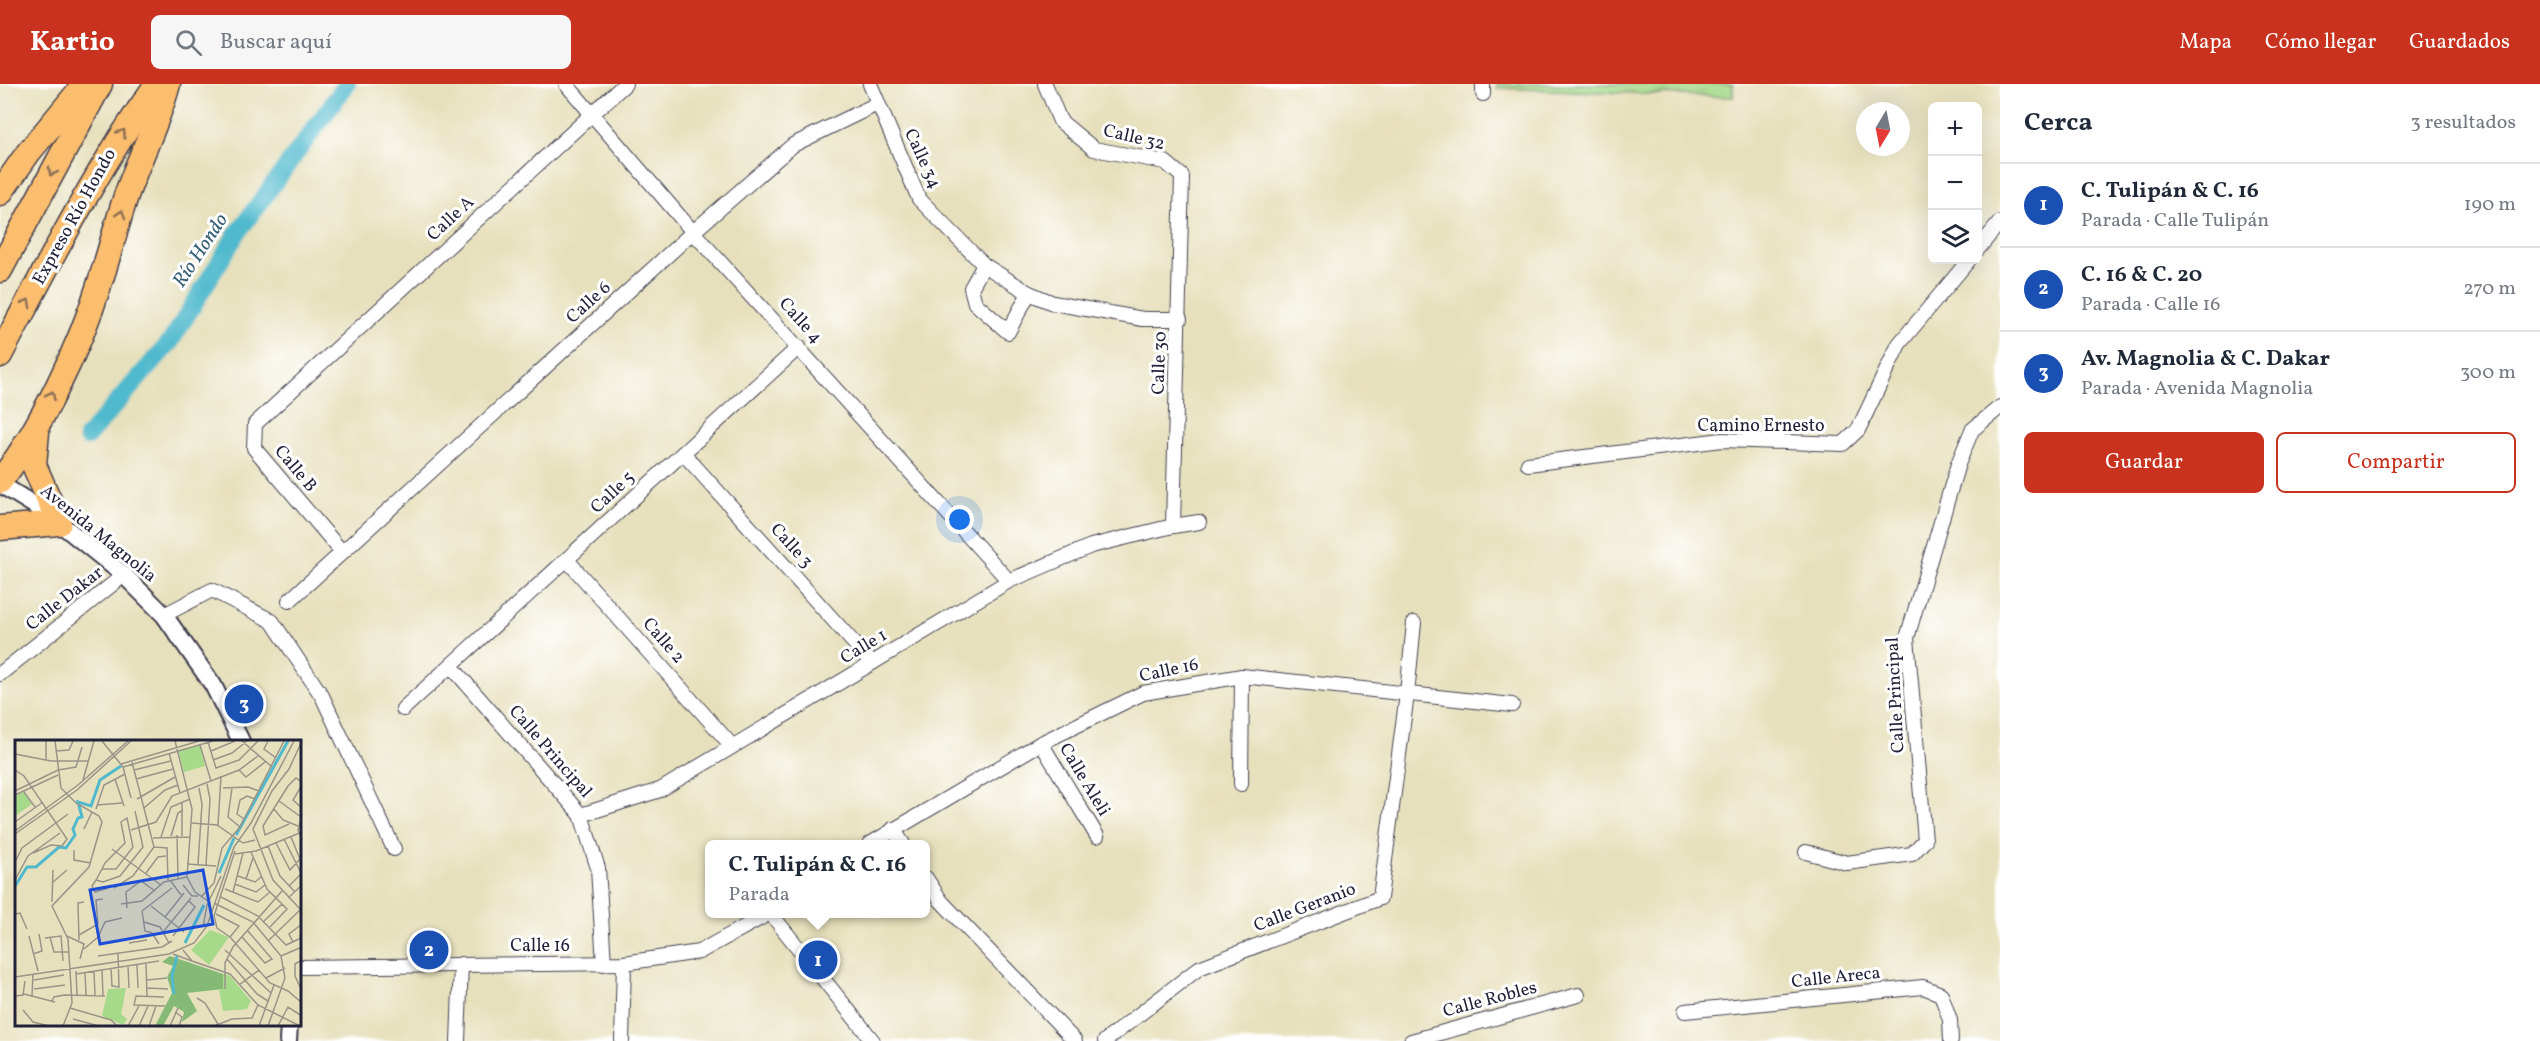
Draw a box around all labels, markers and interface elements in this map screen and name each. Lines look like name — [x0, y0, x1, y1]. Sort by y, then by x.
search box — [151, 15, 571, 69]
text: Kartio — [30, 23, 115, 62]
icon: search — [172, 26, 205, 59]
text: Buscar aquí — [220, 27, 332, 58]
text: Mapa — [2179, 28, 2232, 57]
text: Cómo llegar — [2265, 28, 2376, 57]
text: Guardados — [2409, 28, 2510, 57]
north arrow — [1856, 102, 1910, 156]
map controls — [1928, 102, 1982, 264]
button: + — [1928, 102, 1982, 156]
text: Cerca — [2024, 105, 2093, 141]
text: 3 resultados — [2411, 109, 2516, 137]
street label: Calle 32 — [1101, 119, 1167, 157]
street label: Calle 34 — [897, 125, 947, 193]
one-way arrow — [115, 129, 126, 140]
street label: Expreso Río Hondo — [27, 144, 123, 290]
button: − — [1928, 156, 1982, 210]
one-way arrow — [48, 166, 60, 177]
text: C. Tulipán & C. 16 — [2081, 176, 2259, 207]
street label: Calle A — [422, 190, 480, 247]
text: 1 — [2039, 191, 2048, 219]
text: 190 m — [2464, 191, 2516, 219]
text: Parada · Calle Tulipán — [2081, 207, 2269, 235]
water label: Río Hondo — [167, 208, 235, 294]
one-way arrow — [114, 209, 126, 220]
button: layers — [1928, 210, 1982, 264]
text: C. 16 & C. 20 — [2081, 260, 2202, 291]
text: 2 — [2038, 275, 2049, 303]
text: 270 m — [2463, 275, 2516, 303]
street label: Calle 6 — [561, 276, 617, 330]
text: Parada · Calle 16 — [2081, 291, 2220, 319]
street label: Calle 4 — [773, 292, 827, 350]
one-way arrow — [20, 298, 32, 309]
street label: Calle 30 — [1146, 331, 1174, 395]
text: Av. Magnolia & C. Dakar — [2081, 344, 2330, 375]
text: 3 — [2038, 359, 2049, 387]
text: 300 m — [2460, 359, 2516, 387]
text: Parada · Avenida Magnolia — [2081, 375, 2313, 403]
one-way arrow — [44, 391, 56, 402]
street label: Camino Ernesto — [1697, 414, 1825, 439]
button: Guardar — [2024, 432, 2264, 493]
button: Compartir — [2276, 432, 2516, 493]
street label: Calle B — [268, 440, 322, 498]
street label: Calle 5 — [585, 466, 641, 520]
street label: Avenida Magnolia — [35, 479, 162, 589]
your location — [945, 505, 974, 534]
street label: Calle 3 — [764, 518, 818, 574]
street label: Calle Dakar — [21, 561, 109, 637]
street label: Calle 2 — [636, 613, 690, 669]
street label: Calle 1 — [836, 623, 892, 671]
street label: Calle Principal — [1880, 636, 1912, 754]
street label: Calle 16 — [1137, 653, 1201, 689]
pin: 3 — [224, 682, 264, 726]
street label: Calle Principal — [503, 700, 597, 804]
street label: Calle Aleli — [1052, 739, 1116, 821]
inset map — [15, 740, 302, 1026]
popup — [705, 840, 930, 918]
text: C. Tulipán & C. 16 — [729, 850, 906, 881]
street label: Calle Geranio — [1250, 877, 1360, 939]
text: Parada — [729, 881, 790, 909]
pin: 2 — [410, 928, 448, 972]
street label: Calle 16 — [510, 934, 570, 959]
pin: 1 — [798, 938, 838, 982]
street label: Calle Areca — [1790, 961, 1882, 995]
street label: Calle Robles — [1440, 975, 1540, 1025]

